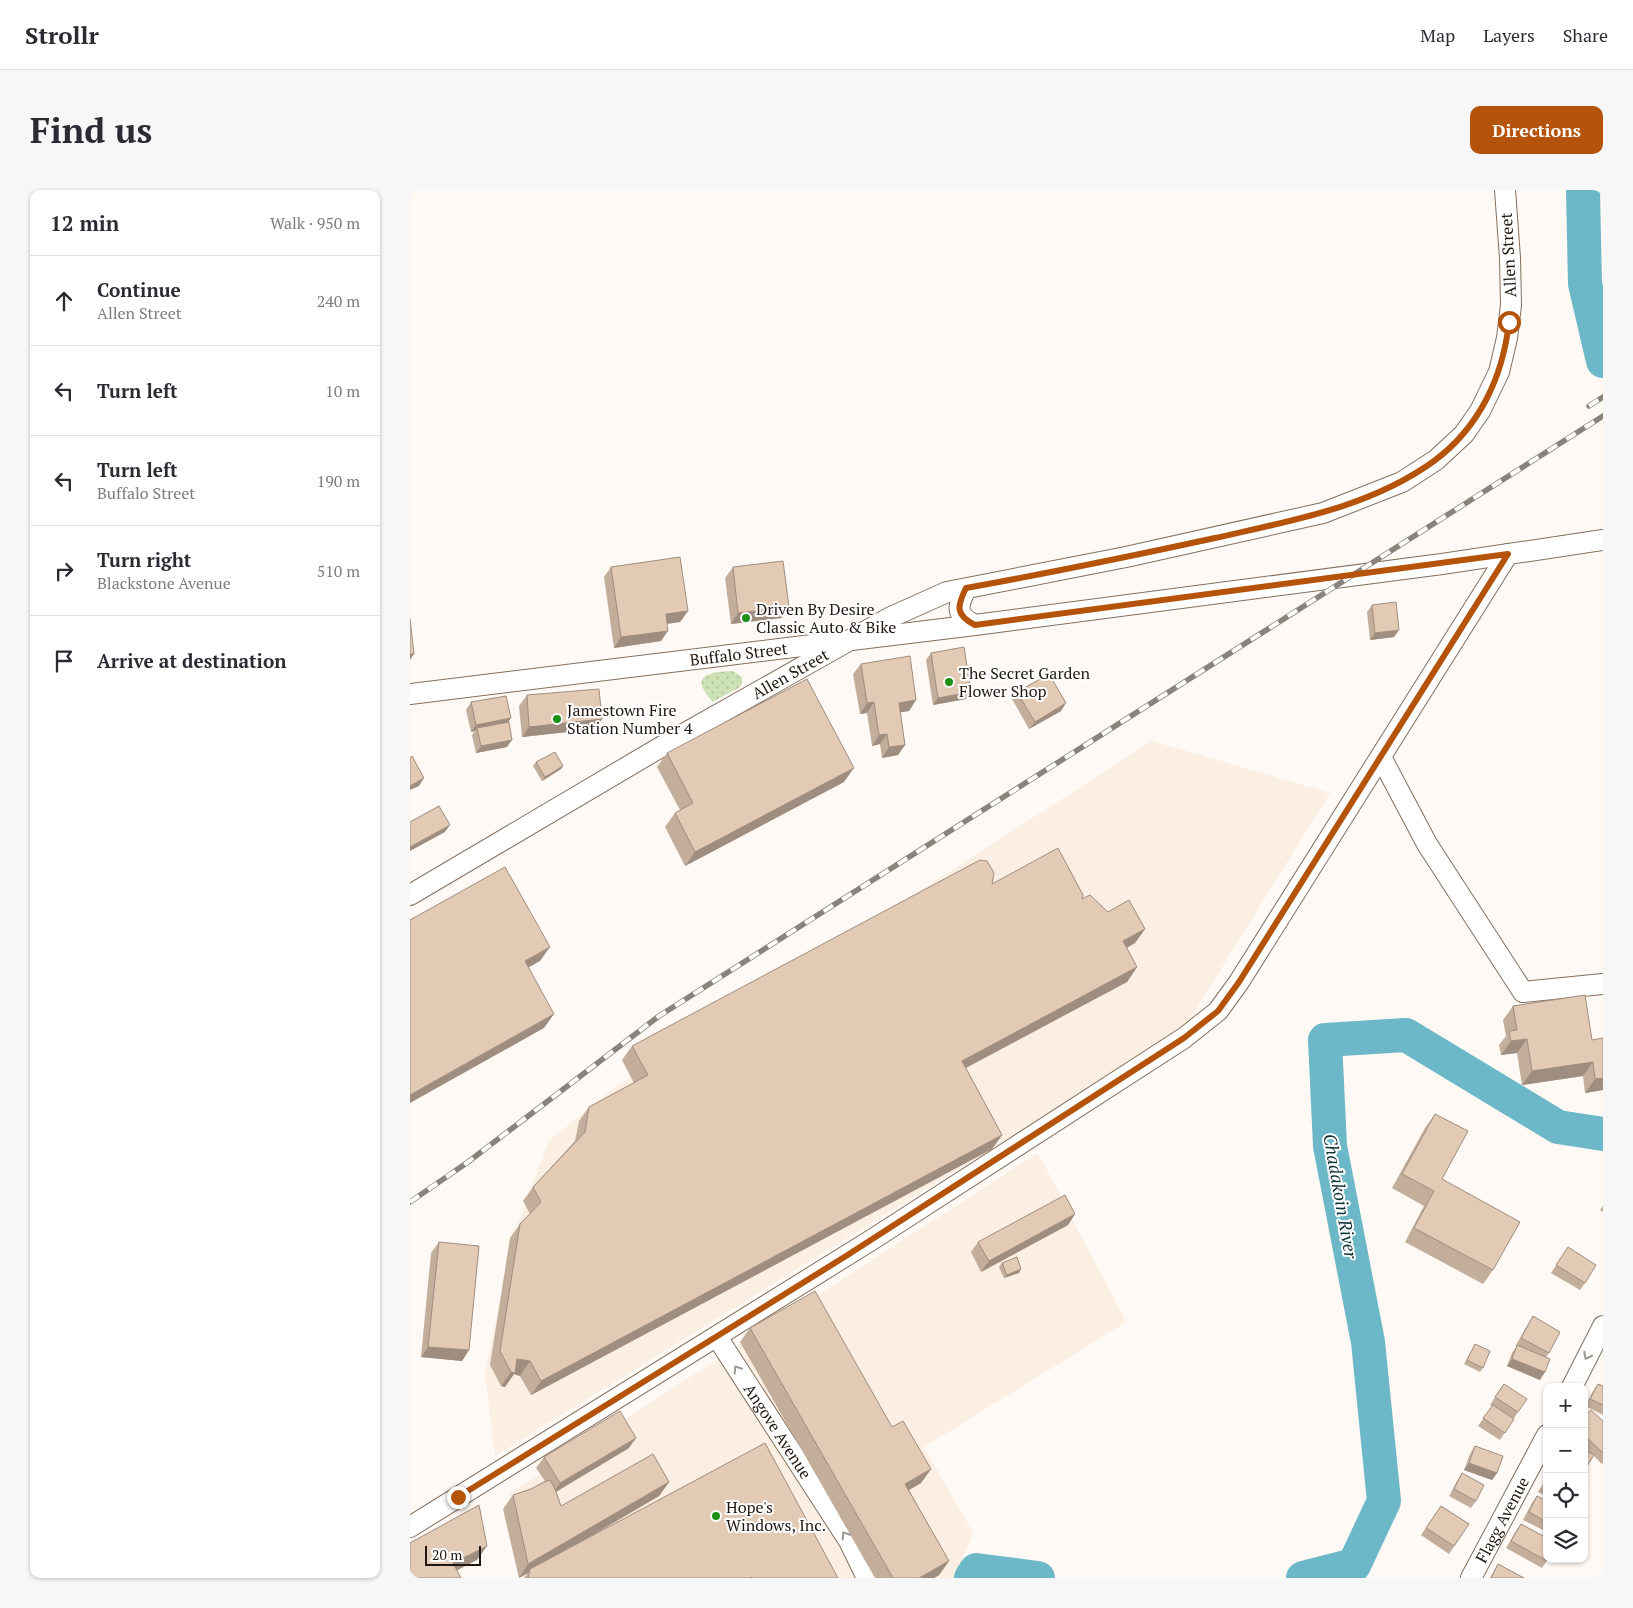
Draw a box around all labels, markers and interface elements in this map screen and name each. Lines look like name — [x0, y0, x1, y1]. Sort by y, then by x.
text: Strollr — [25, 19, 99, 51]
text: Map — [1420, 23, 1455, 47]
text: Layers — [1483, 23, 1535, 47]
text: Share — [1563, 23, 1608, 47]
button: Directions — [1470, 106, 1603, 154]
text: Find us — [30, 107, 152, 153]
text: 12 min — [50, 209, 119, 237]
text: Walk · 950 m — [270, 212, 360, 234]
street label: Allen Street — [1495, 212, 1521, 298]
text: Continue — [97, 277, 181, 302]
icon: ahead — [50, 287, 78, 315]
text: 240 m — [317, 290, 360, 312]
text: Allen Street — [97, 302, 182, 324]
route start — [1498, 311, 1521, 334]
icon: left — [50, 377, 78, 405]
text: Turn left — [97, 378, 178, 403]
text: 10 m — [325, 380, 360, 402]
text: Turn left — [97, 457, 178, 482]
icon: left — [50, 467, 78, 495]
text: 190 m — [317, 470, 360, 492]
text: Buffalo Street — [97, 482, 195, 504]
text: Turn right — [97, 547, 191, 572]
icon: right — [50, 557, 78, 585]
text: 510 m — [317, 560, 360, 582]
text: Blackstone Avenue — [97, 572, 231, 594]
place label: Driven By Desire Classic Auto & Bike — [756, 598, 896, 638]
marker: Driven By Desire Classic Auto & Bike — [740, 612, 752, 624]
street label: Buffalo Street — [688, 637, 789, 671]
street label: Allen Street — [748, 643, 833, 704]
icon: arrive — [50, 647, 78, 675]
text: Arrive at destination — [97, 648, 286, 673]
place label: The Secret Garden Flower Shop — [959, 662, 1090, 702]
marker: The Secret Garden Flower Shop — [943, 676, 955, 688]
place label: Jamestown Fire Station Number 4 — [567, 699, 693, 739]
marker: Jamestown Fire Station Number 4 — [551, 713, 563, 725]
water label: Chadakoin River — [1318, 1132, 1364, 1261]
one-way arrow — [1583, 1351, 1593, 1360]
one-way arrow — [734, 1365, 743, 1375]
street label: Angove Avenue — [739, 1379, 817, 1483]
map controls — [1543, 1383, 1588, 1563]
button: + — [1543, 1383, 1588, 1428]
button: − — [1543, 1428, 1588, 1473]
street label: Flagg Avenue — [1470, 1473, 1534, 1567]
button: locate — [1543, 1473, 1588, 1518]
route end — [447, 1486, 470, 1509]
place label: Hope's Windows, Inc. — [726, 1496, 826, 1536]
marker: Hope's Windows, Inc. — [710, 1510, 722, 1522]
button: layers — [1543, 1518, 1588, 1563]
one-way arrow — [841, 1531, 851, 1540]
scale bar — [425, 1543, 481, 1566]
text: 20 m — [432, 1545, 462, 1564]

